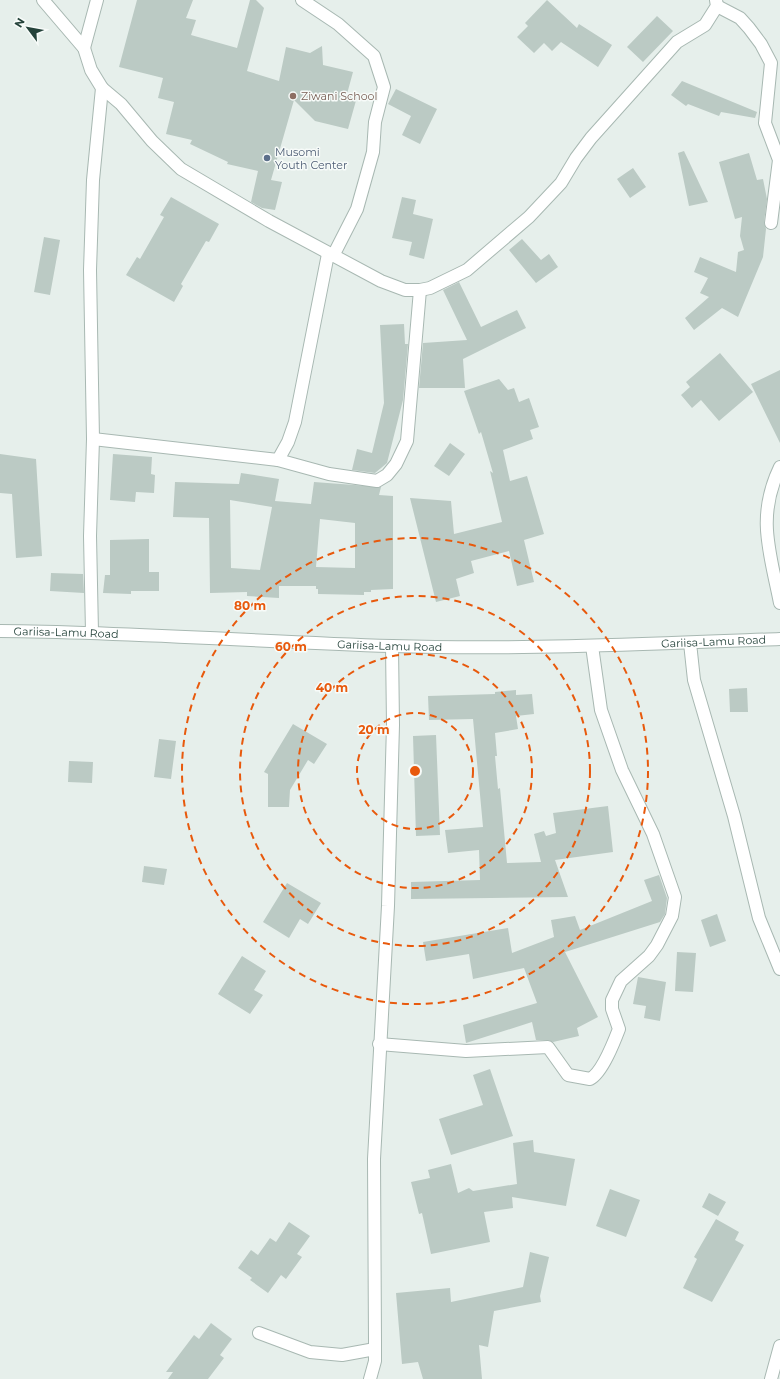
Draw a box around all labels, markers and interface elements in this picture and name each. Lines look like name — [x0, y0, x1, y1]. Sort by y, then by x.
north arrow — [8, 8, 48, 48]
text: N — [11, 15, 28, 30]
place label: Ziwani School — [301, 89, 377, 103]
marker: Ziwani School — [288, 91, 298, 101]
place label: Musomi Youth Center — [275, 145, 347, 172]
marker: Musomi Youth Center — [262, 153, 272, 163]
text: 80 m — [234, 598, 266, 613]
street label: Gariisa-Lamu Road — [13, 624, 119, 641]
street label: Gariisa-Lamu Road — [661, 633, 766, 651]
street label: Gariisa-Lamu Road — [337, 637, 442, 654]
text: 60 m — [275, 639, 307, 654]
text: 40 m — [316, 680, 348, 695]
text: 20 m — [358, 722, 390, 737]
centre of rings — [408, 764, 422, 778]

